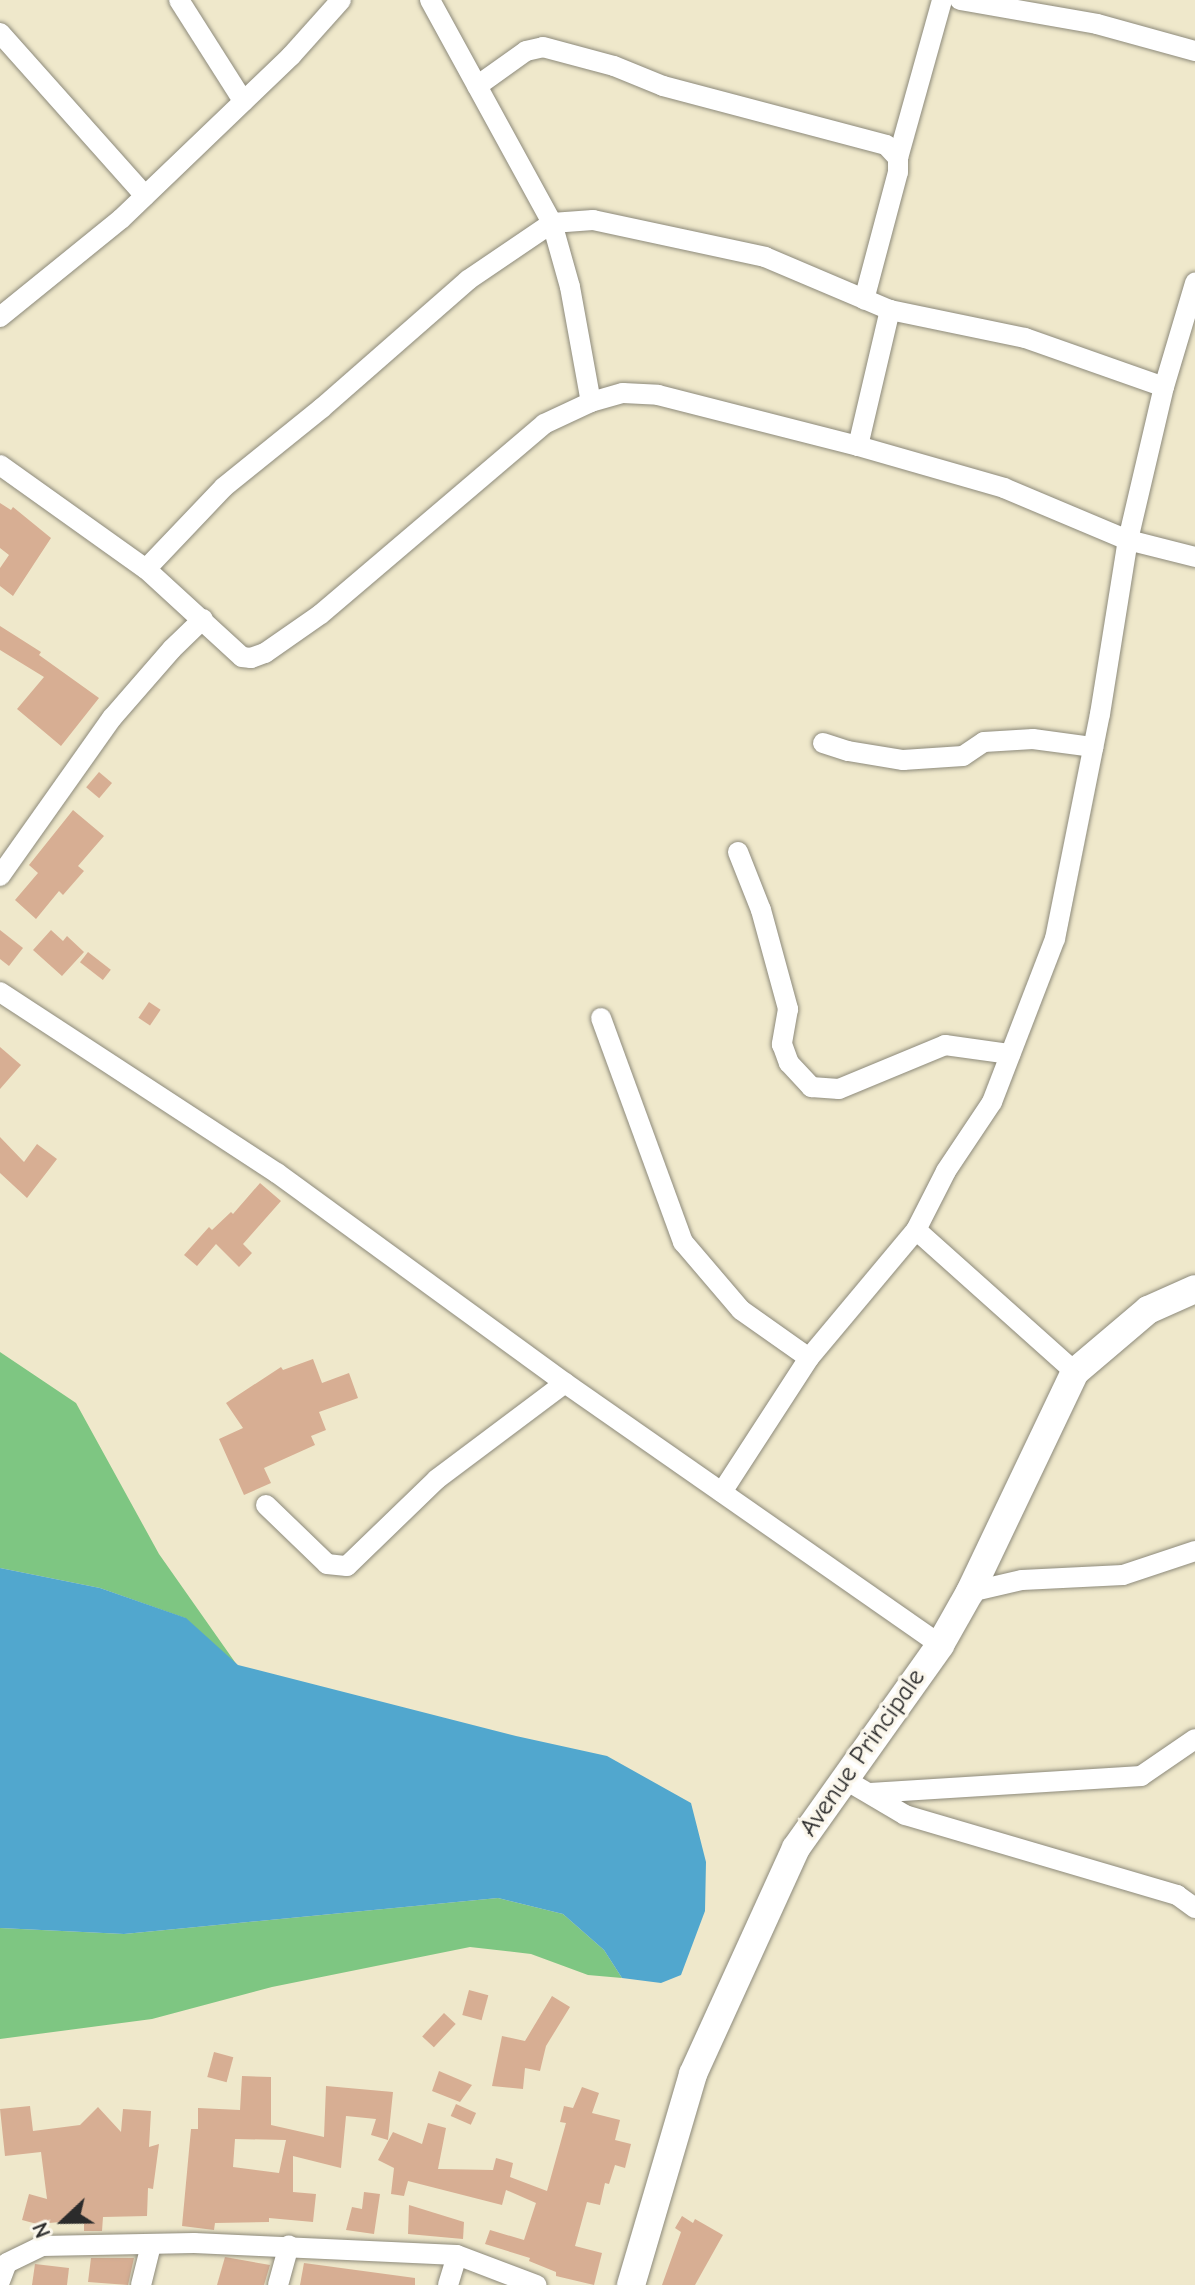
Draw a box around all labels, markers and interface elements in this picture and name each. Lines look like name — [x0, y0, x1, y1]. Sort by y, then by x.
street label: Avenue Principale — [794, 1663, 932, 1843]
north arrow — [24, 2181, 104, 2261]
text: N — [27, 2218, 56, 2242]

